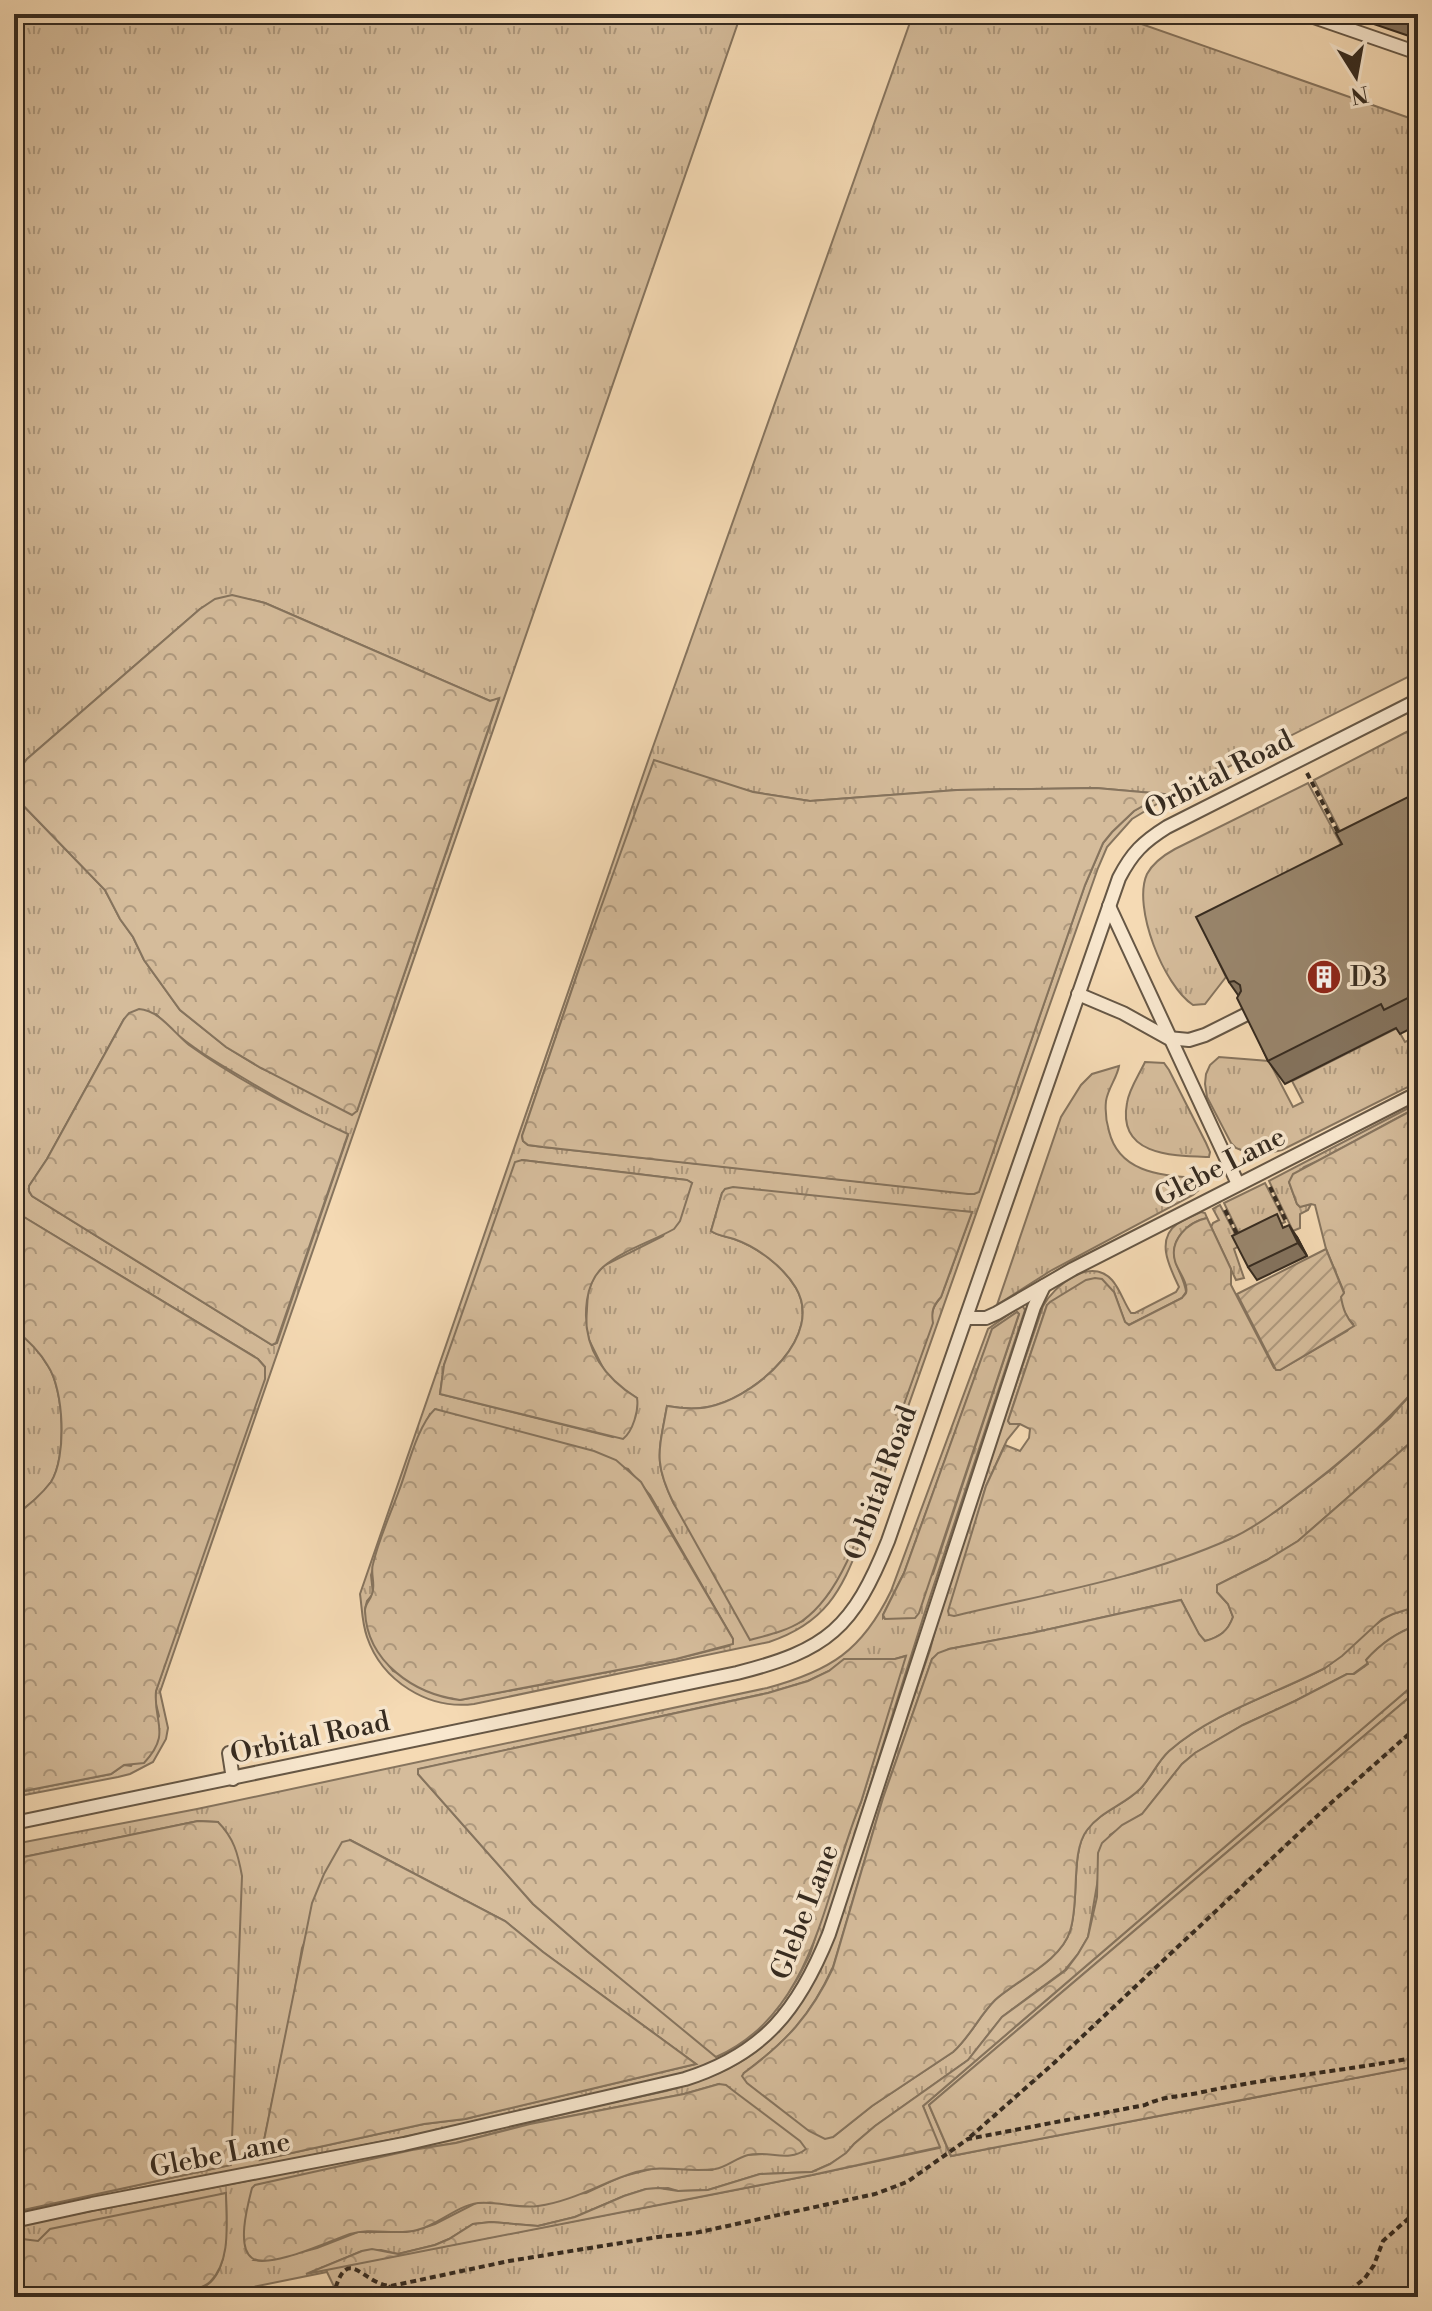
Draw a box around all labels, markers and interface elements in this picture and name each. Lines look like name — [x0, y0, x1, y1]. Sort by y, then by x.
north arrow — [1316, 36, 1396, 116]
text: N — [1348, 79, 1371, 109]
street label: Orbital Road — [1139, 723, 1299, 827]
building icon: D3 — [1305, 958, 1343, 996]
place label: D3 — [1350, 960, 1387, 995]
street label: Glebe Lane — [1149, 1119, 1291, 1215]
street label: Orbital Road — [837, 1401, 925, 1565]
street label: Orbital Road — [227, 1704, 393, 1772]
street label: Glebe Lane — [763, 1839, 847, 1985]
street label: Glebe Lane — [147, 2124, 293, 2186]

